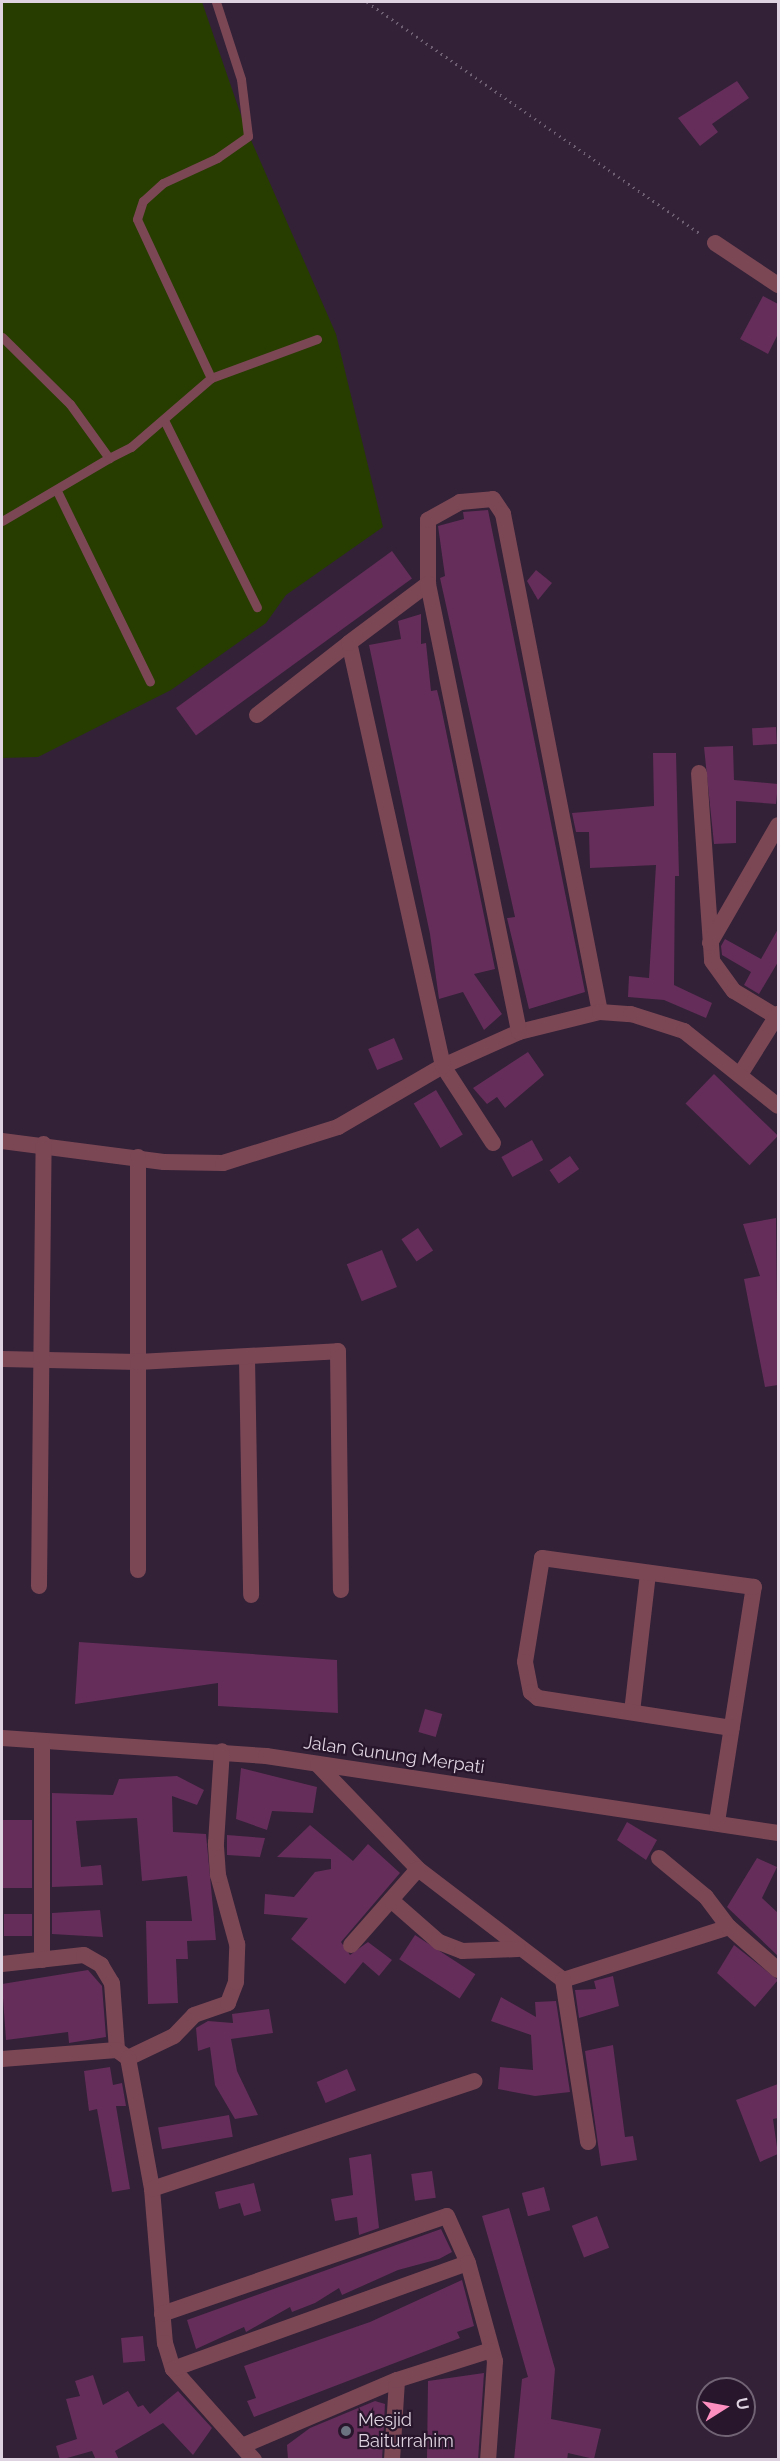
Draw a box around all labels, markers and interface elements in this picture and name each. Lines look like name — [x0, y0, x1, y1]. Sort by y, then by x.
street label: Jalan Gunung Merpati — [302, 1732, 486, 1778]
north arrow — [696, 2377, 756, 2437]
text: U — [732, 2396, 753, 2412]
place label: Mesjid Baiturrahim — [358, 2410, 454, 2452]
marker: Mesjid Baiturrahim — [339, 2424, 353, 2438]

